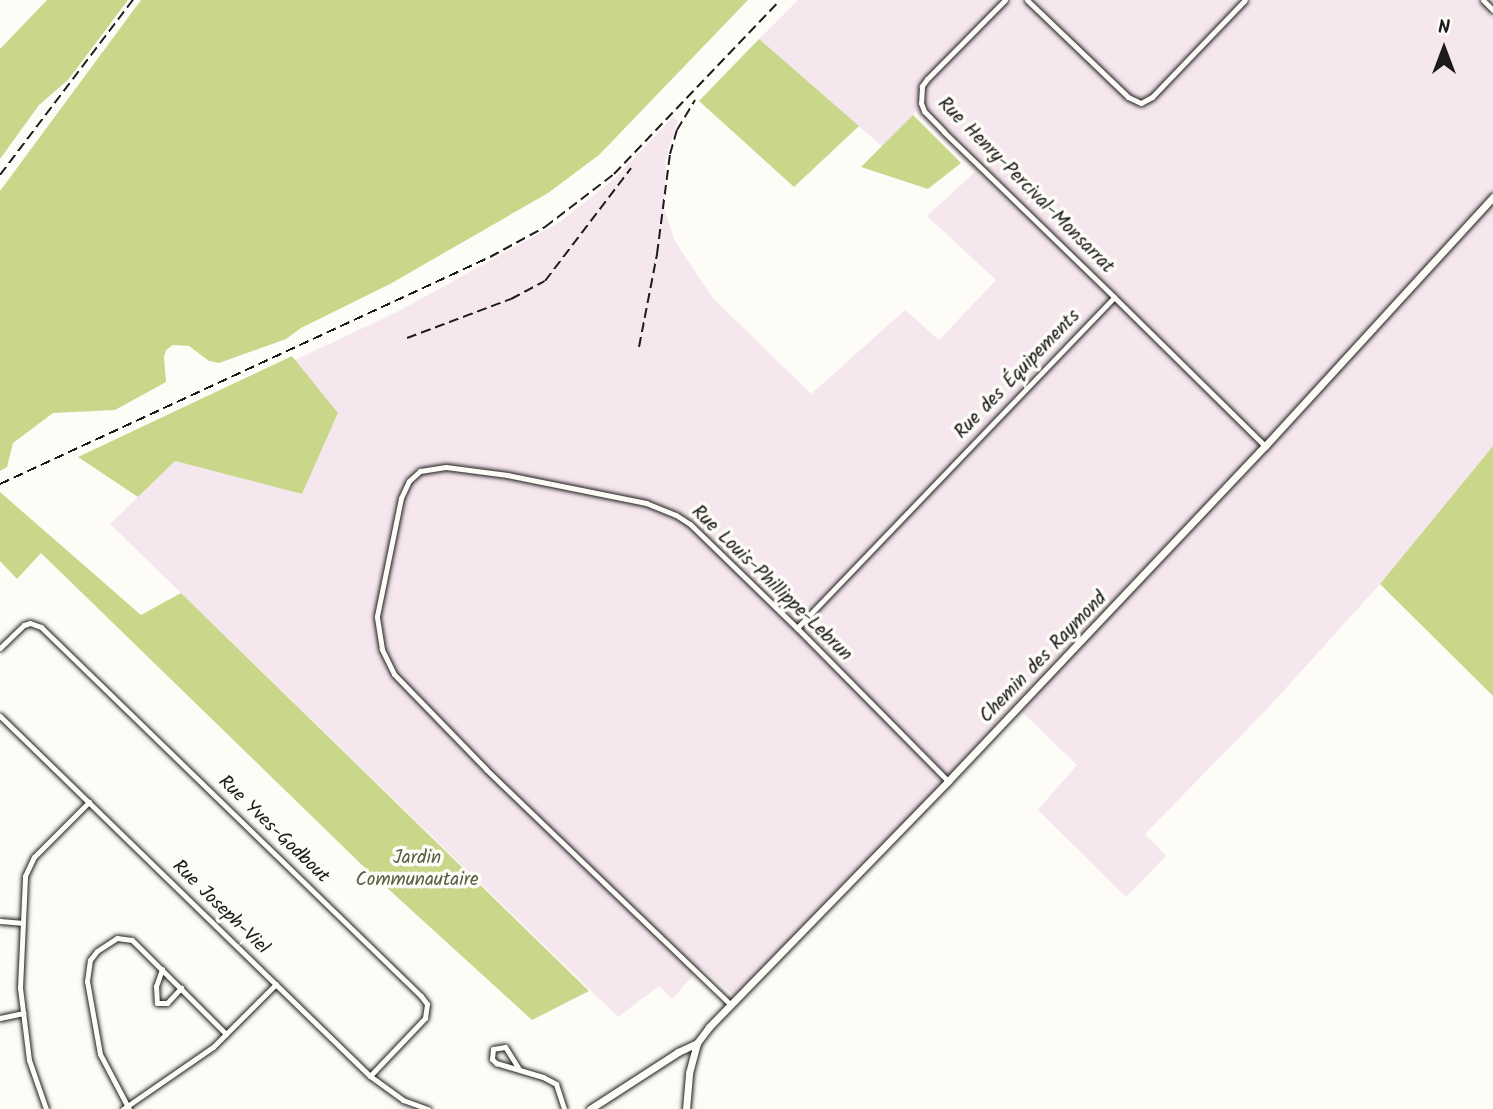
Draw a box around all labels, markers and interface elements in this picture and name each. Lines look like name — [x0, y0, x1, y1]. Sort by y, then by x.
text: N — [1438, 13, 1450, 43]
north arrow — [1409, 14, 1479, 84]
street label: Rue Henry-Percival-Monsarrat — [932, 93, 1118, 279]
street label: Rue des Équipements — [950, 306, 1086, 444]
street label: Rue Louis-Phillippe-Lebrun — [686, 501, 856, 667]
street label: Chemin des Raymond — [976, 588, 1112, 728]
street label: Rue Yves-Godbout — [213, 771, 333, 889]
park label: Jardin Communautaire — [355, 848, 479, 892]
street label: Rue Joseph-Viel — [167, 856, 273, 960]

